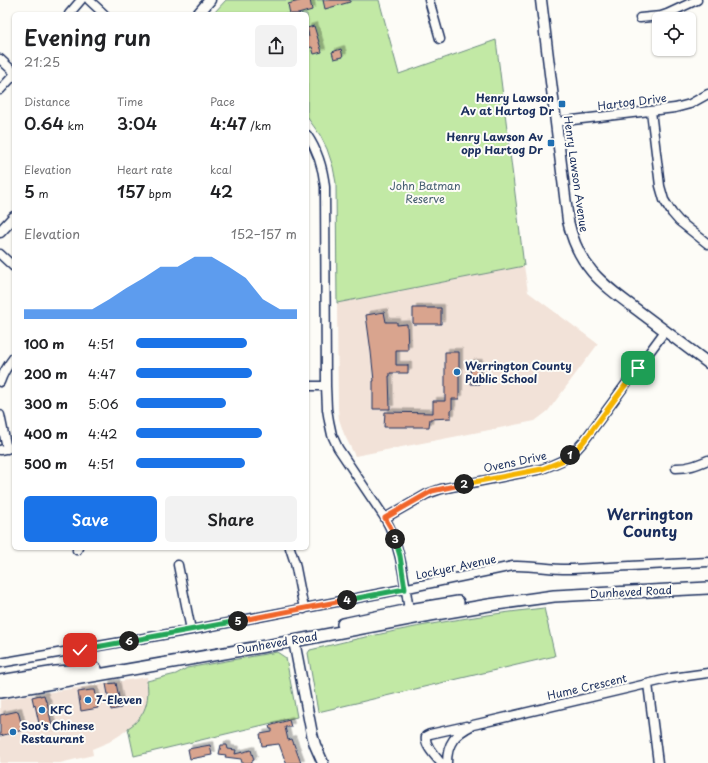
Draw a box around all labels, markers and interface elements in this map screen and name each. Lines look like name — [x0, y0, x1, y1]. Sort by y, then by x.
map controls — [652, 12, 696, 56]
button: locate — [652, 12, 696, 56]
text: Evening run — [24, 20, 151, 53]
button: share — [255, 25, 297, 67]
text: 21:25 — [24, 52, 60, 71]
place label: Henry Lawson Av at Hartog Dr — [461, 89, 554, 119]
street label: Hartog Drive — [596, 89, 668, 114]
text: Distance — [24, 93, 70, 110]
text: Time — [117, 93, 143, 110]
text: Pace — [210, 93, 235, 110]
marker: Henry Lawson Av at Hartog Dr — [557, 99, 567, 109]
text: 0.64 — [24, 110, 64, 136]
text: 3:04 — [117, 110, 157, 136]
text: 4:47 — [210, 110, 247, 136]
street label: Henry Lawson Avenue — [560, 115, 593, 233]
text: km — [64, 117, 84, 134]
text: /km — [247, 117, 271, 134]
place label: Henry Lawson Av opp Hartog Dr — [447, 128, 544, 158]
marker: Henry Lawson Av opp Hartog Dr — [546, 138, 556, 148]
text: Elevation — [24, 161, 71, 178]
text: Heart rate — [117, 161, 173, 178]
text: kcal — [210, 161, 232, 178]
park label: John Batman Reserve — [389, 177, 461, 207]
text: 5 — [24, 178, 35, 204]
text: 157 — [117, 178, 145, 204]
text: 42 — [210, 178, 233, 204]
text: m — [35, 185, 49, 202]
text: bpm — [145, 185, 172, 202]
text: Elevation — [24, 224, 80, 243]
text: 152–157 m — [231, 224, 297, 243]
text: 100 m — [24, 334, 65, 353]
text: 4:51 — [88, 334, 114, 353]
pin — [621, 351, 655, 385]
place label: Werrington County Public School — [465, 357, 572, 387]
icon: arrive — [627, 357, 649, 379]
text: 200 m — [24, 364, 68, 383]
text: 4:47 — [88, 364, 116, 383]
marker: Werrington County Public School — [452, 367, 462, 377]
text: 300 m — [24, 394, 68, 413]
text: 5:06 — [88, 394, 119, 413]
text: 400 m — [24, 424, 68, 443]
text: 4:42 — [88, 424, 118, 443]
pin: 1 — [560, 445, 580, 465]
street label: Ovens Drive — [482, 446, 548, 476]
text: 1 — [567, 446, 573, 463]
text: 500 m — [24, 454, 67, 473]
text: 4:51 — [88, 454, 114, 473]
pin: 2 — [454, 474, 474, 494]
text: 2 — [460, 475, 468, 492]
button: Save — [24, 496, 157, 542]
button: Share — [165, 496, 297, 542]
district label: Werrington County — [607, 502, 693, 542]
pin: 3 — [385, 529, 405, 549]
text: 3 — [391, 530, 399, 547]
street label: Lockyer Avenue — [414, 550, 498, 583]
street label: Dunheved Road — [590, 581, 672, 602]
pin: 4 — [337, 590, 357, 610]
text: 4 — [343, 591, 351, 608]
pin: 5 — [228, 611, 248, 631]
text: 5 — [234, 612, 242, 629]
street label: Dunheved Road — [235, 627, 319, 658]
pin: 6 — [119, 631, 139, 651]
text: 6 — [125, 632, 133, 649]
pin — [63, 633, 97, 667]
icon: check — [69, 639, 91, 661]
street label: Hume Crescent — [545, 669, 629, 704]
place label: 7-Eleven — [96, 691, 142, 708]
marker: 7-Eleven — [83, 695, 93, 705]
place label: KFC — [50, 701, 72, 718]
marker: KFC — [37, 705, 47, 715]
place label: Soo's Chinese Restaurant — [21, 717, 94, 747]
marker: Soo's Chinese Restaurant — [8, 727, 18, 737]

